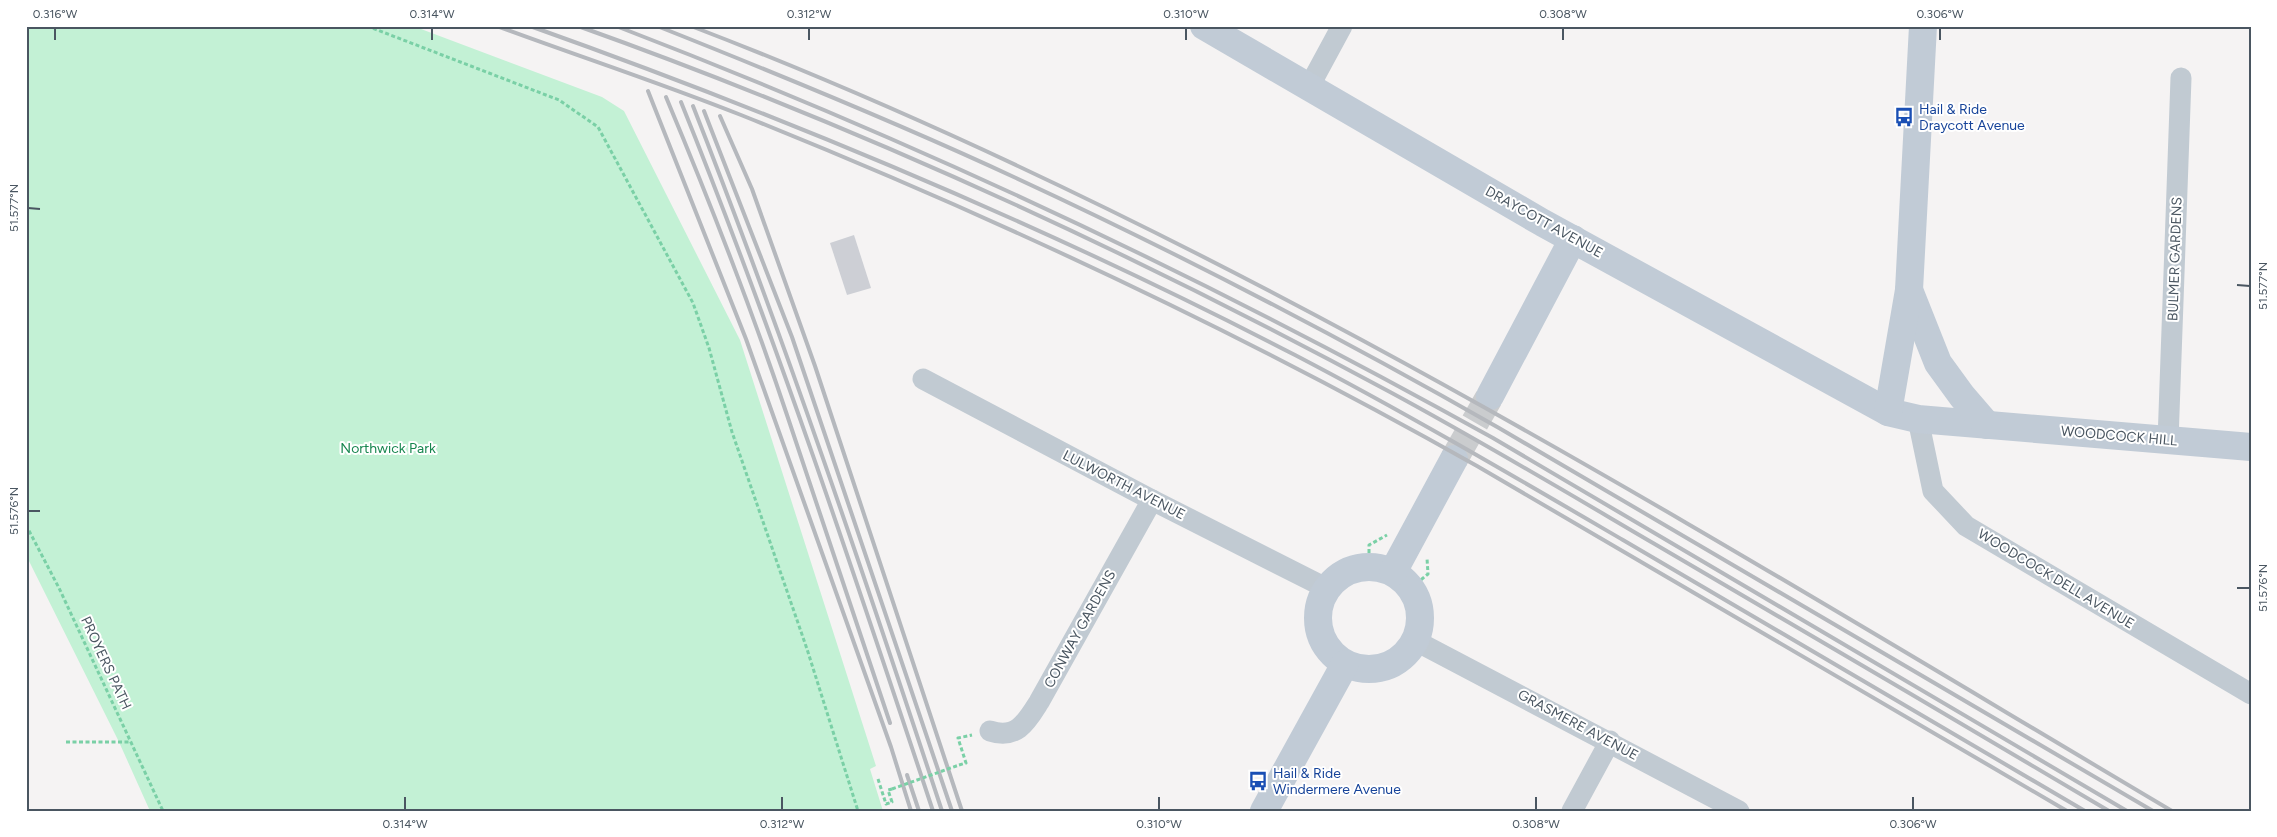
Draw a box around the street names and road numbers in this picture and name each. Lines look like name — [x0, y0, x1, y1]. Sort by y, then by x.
street label: DRAYCOTT AVENUE — [1482, 183, 1606, 261]
street label: BULMER GARDENS — [2164, 197, 2186, 321]
street label: WOODCOCK HILL — [2060, 422, 2179, 450]
street label: LULWORTH AVENUE — [1060, 447, 1188, 523]
street label: WOODCOCK DELL AVENUE — [1975, 525, 2137, 633]
street label: CONWAY GARDENS — [1041, 567, 1119, 691]
street label: PROYERS PATH — [77, 614, 135, 712]
street label: GRASMERE AVENUE — [1515, 686, 1641, 764]

